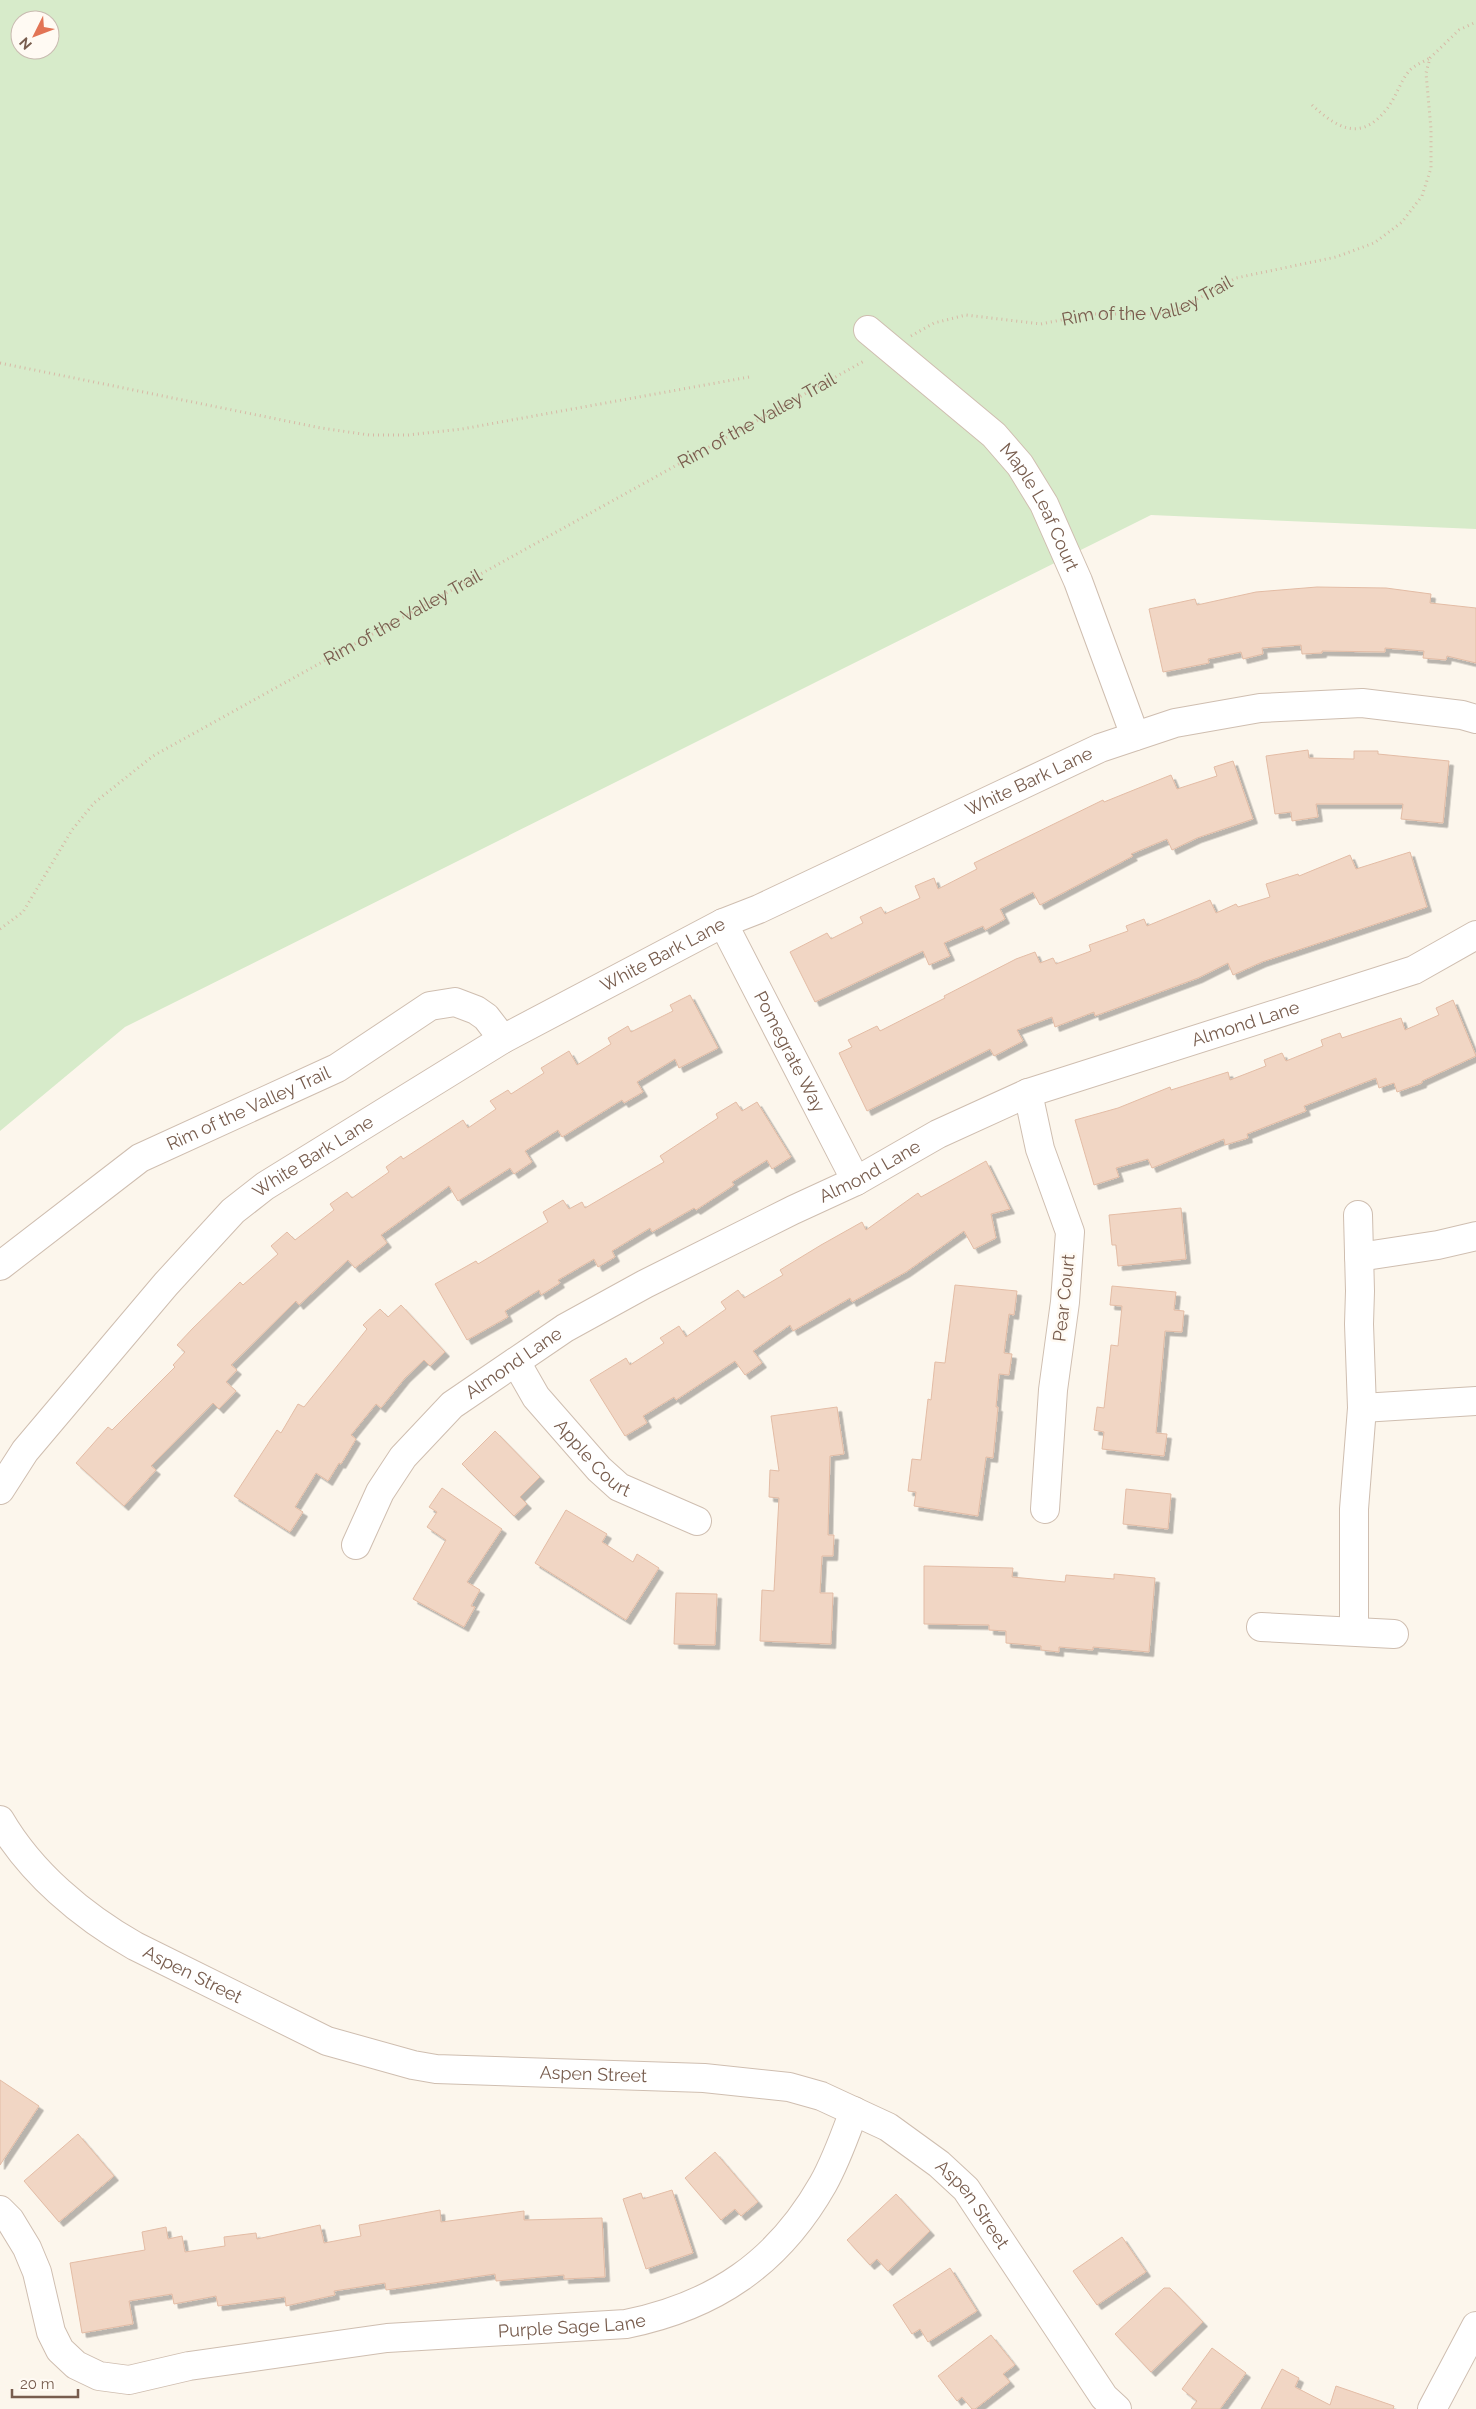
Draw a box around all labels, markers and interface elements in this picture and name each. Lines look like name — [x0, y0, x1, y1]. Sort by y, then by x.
north arrow — [10, 10, 60, 60]
text: N — [16, 34, 35, 53]
street label: Rim of the Valley Trail — [1060, 271, 1236, 330]
street label: Rim of the Valley Trail — [674, 368, 839, 473]
street label: Maple Leaf Court — [996, 439, 1083, 574]
street label: Rim of the Valley Trail — [320, 565, 485, 669]
street label: White Bark Lane — [962, 742, 1096, 820]
street label: White Bark Lane — [597, 913, 729, 996]
street label: Pomegrate Way — [750, 987, 830, 1116]
street label: Almond Lane — [1189, 996, 1302, 1050]
street label: Rim of the Valley Trail — [163, 1062, 333, 1154]
street label: White Bark Lane — [248, 1111, 377, 1202]
street label: Almond Lane — [816, 1135, 924, 1207]
street label: Pear Court — [1048, 1253, 1079, 1343]
street label: Almond Lane — [461, 1322, 566, 1403]
street label: Apple Court — [550, 1415, 634, 1501]
street label: Aspen Street — [140, 1941, 246, 2007]
street label: Aspen Street — [539, 2061, 647, 2086]
street label: Aspen Street — [931, 2155, 1014, 2253]
street label: Purple Sage Lane — [497, 2309, 648, 2341]
scale bar — [12, 2366, 79, 2398]
text: 20 m — [20, 2375, 55, 2393]

